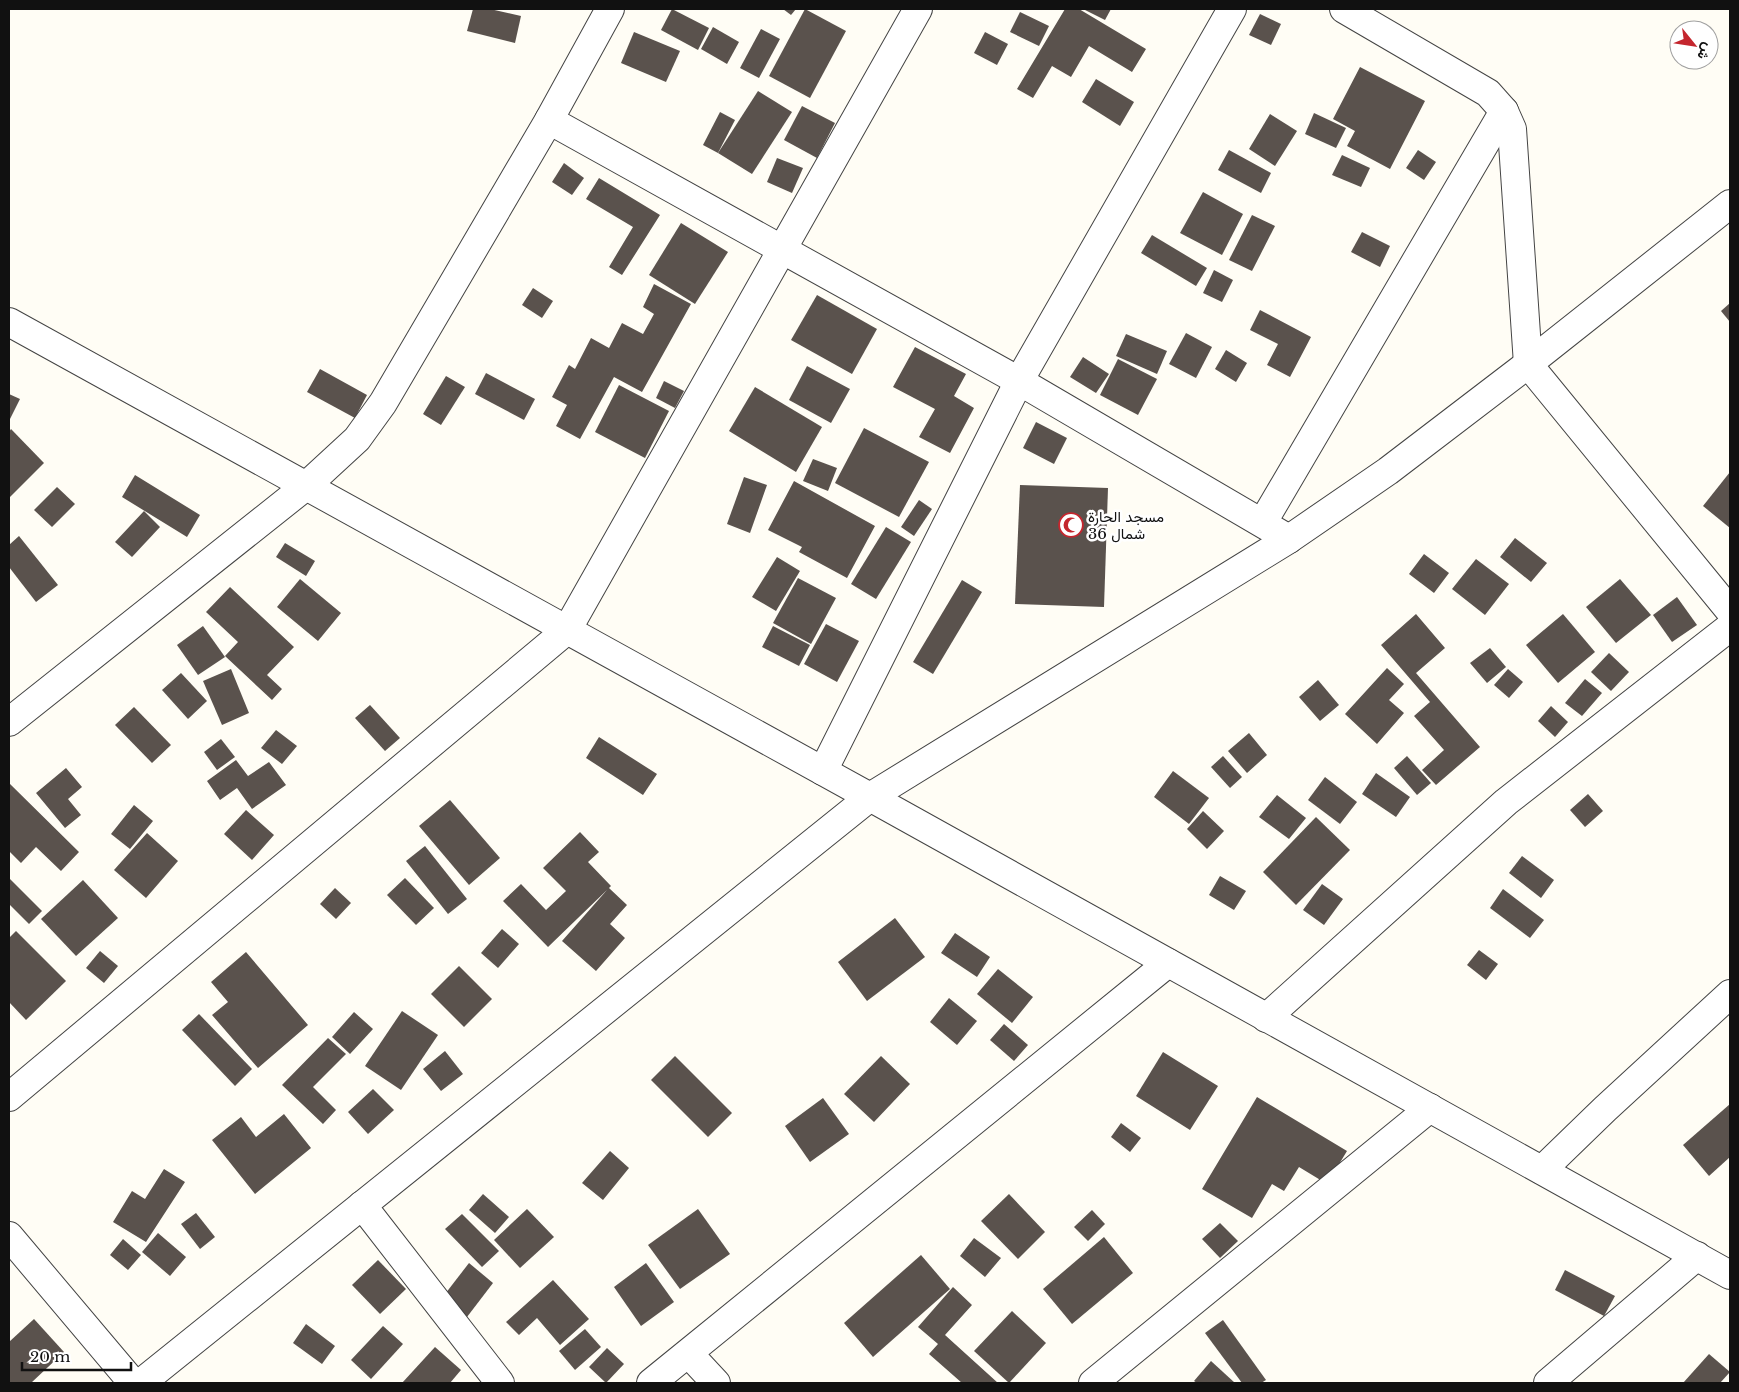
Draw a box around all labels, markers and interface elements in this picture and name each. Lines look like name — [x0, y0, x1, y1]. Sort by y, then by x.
north arrow — [1669, 20, 1719, 70]
text: ش — [1693, 40, 1717, 63]
place label: مسجد الحارة 36 شمال — [1088, 507, 1164, 543]
mosque icon: مسجد الحارة 36 شمال — [1058, 512, 1084, 538]
scale bar — [22, 1340, 131, 1372]
text: 20 m — [30, 1347, 70, 1366]

